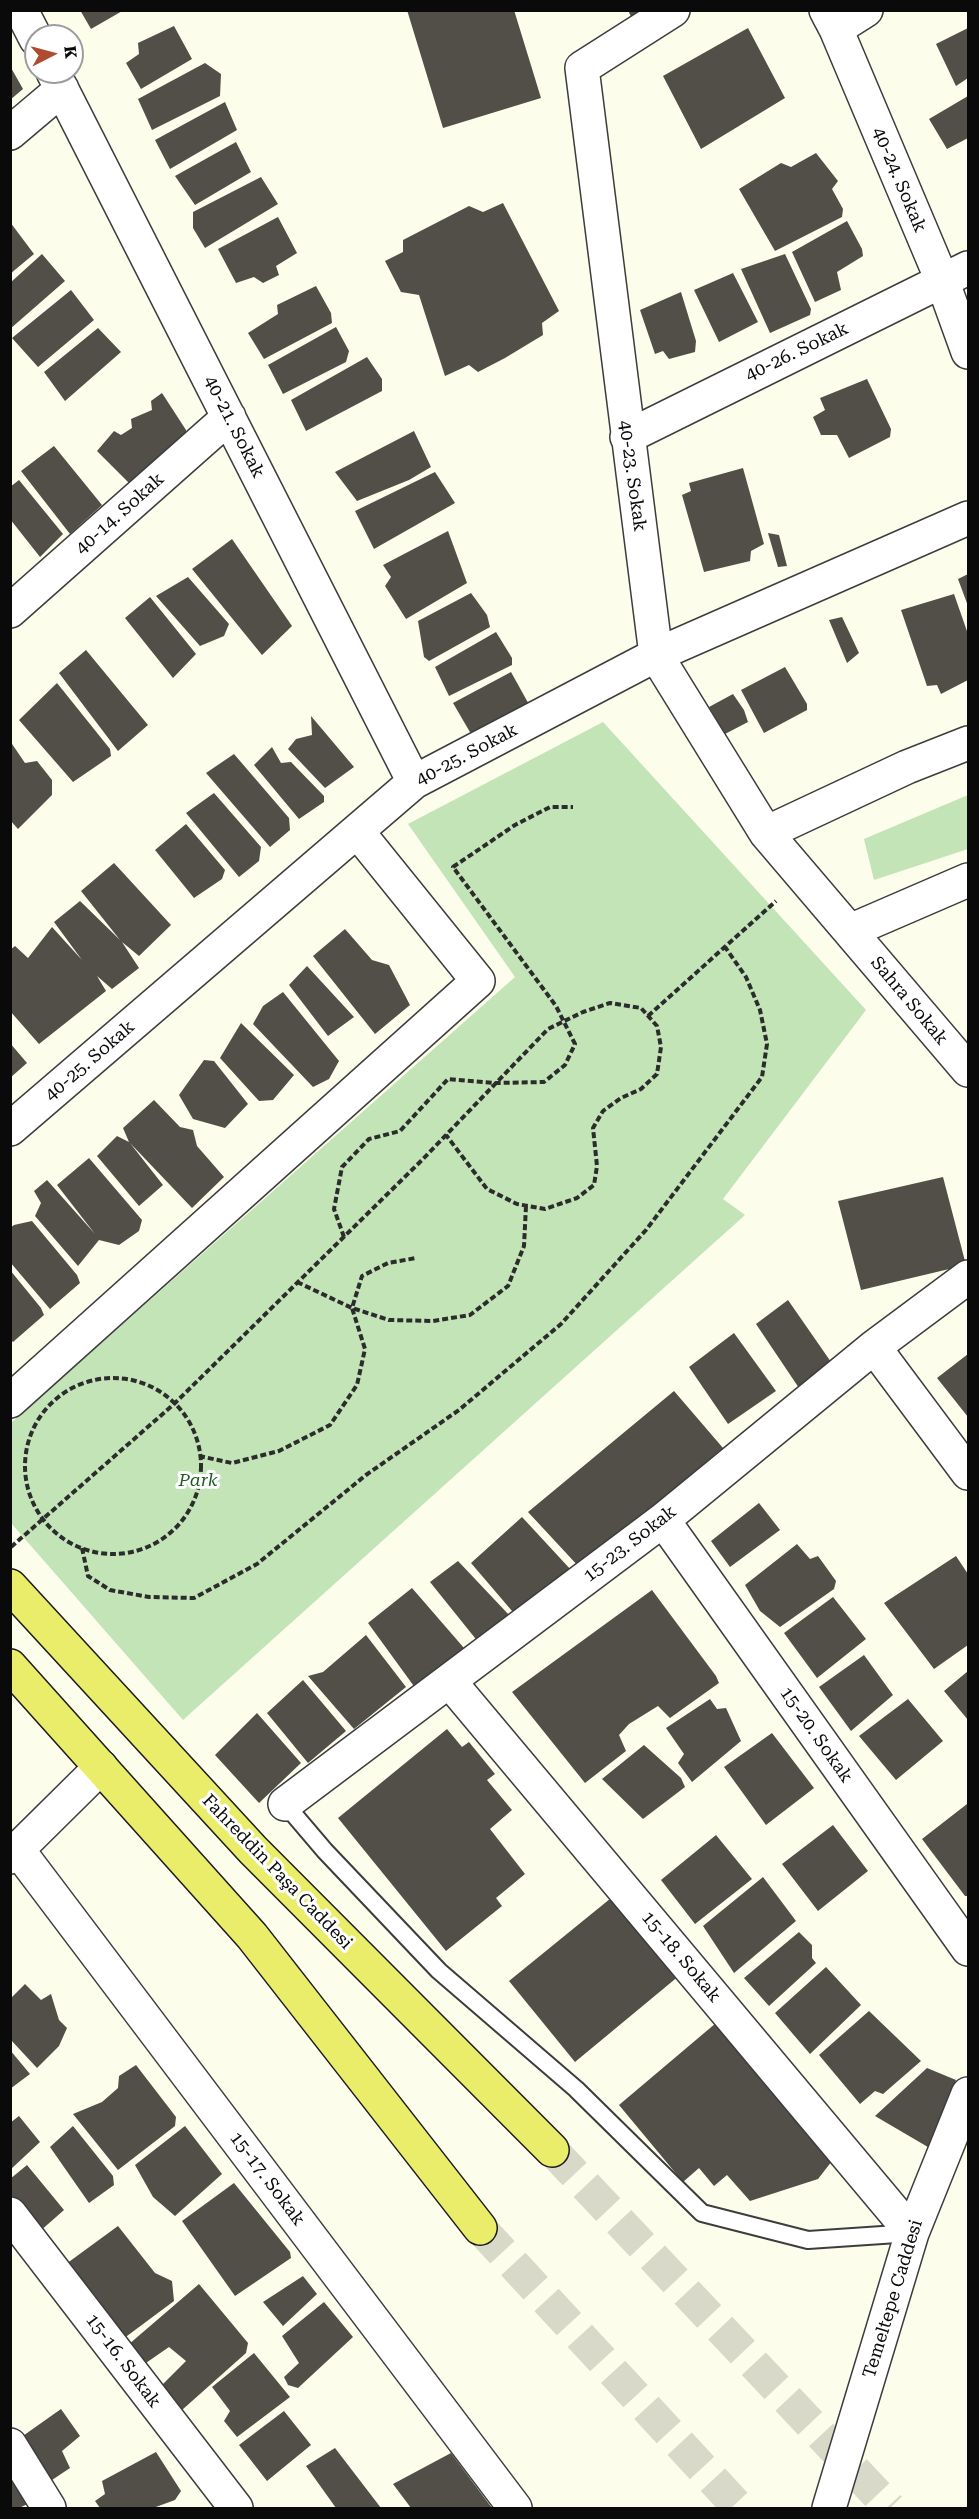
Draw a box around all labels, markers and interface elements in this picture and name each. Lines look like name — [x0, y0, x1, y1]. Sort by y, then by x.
north arrow — [24, 24, 84, 84]
text: K — [60, 45, 81, 60]
street label: 40-24. Sokak — [867, 124, 931, 236]
street label: 40-26. Sokak — [742, 318, 852, 386]
street label: 40-21. Sokak — [199, 372, 269, 482]
street label: 40-23. Sokak — [614, 419, 650, 533]
street label: 40-14. Sokak — [71, 469, 169, 559]
street label: 40-25. Sokak — [413, 719, 521, 791]
street label: Sahra Sokak — [866, 952, 952, 1050]
street label: 40-25. Sokak — [41, 1016, 139, 1106]
park label: Park — [178, 1470, 218, 1492]
street label: 15-23. Sokak — [579, 1501, 681, 1587]
street label: 15-20. Sokak — [775, 1683, 857, 1787]
street label: Fahreddin Paşa Caddesi — [197, 1790, 357, 1954]
street label: 15-18. Sokak — [637, 1907, 725, 2007]
street label: 15-17. Sokak — [225, 2128, 309, 2230]
street label: Temeltepe Caddesi — [859, 2217, 927, 2381]
street label: 15-16. Sokak — [81, 2310, 165, 2412]

